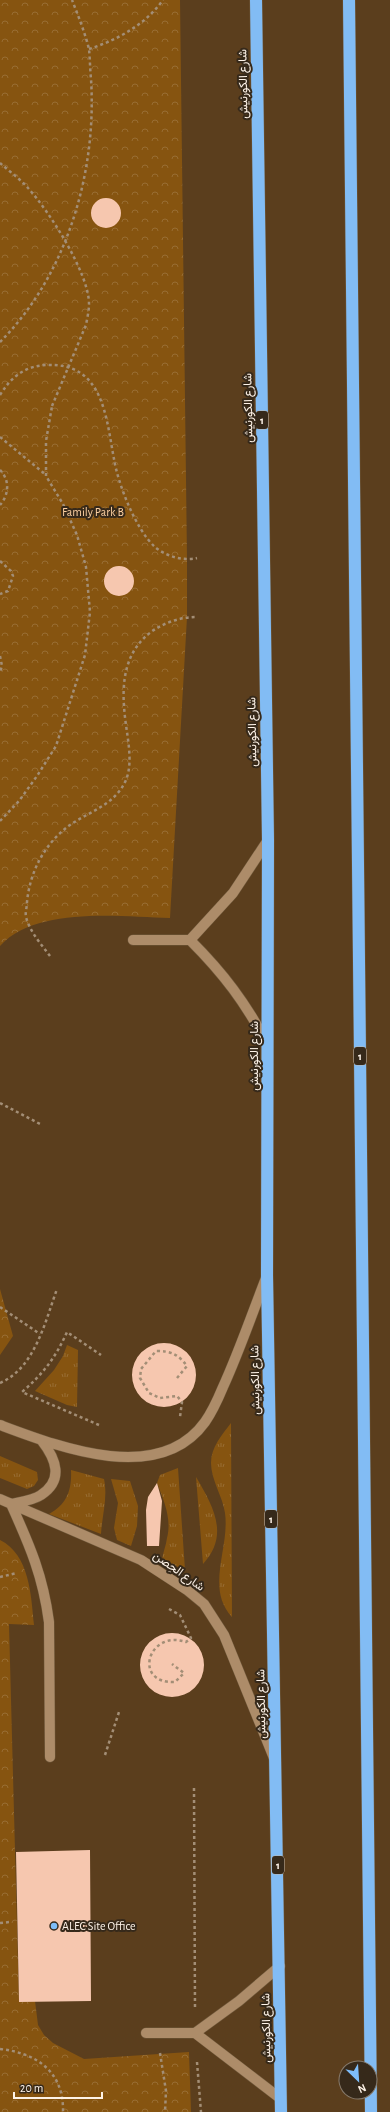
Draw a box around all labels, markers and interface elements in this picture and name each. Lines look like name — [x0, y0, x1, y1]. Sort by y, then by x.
street label: شارع الكورنيش — [236, 49, 253, 119]
street label: شارع الكورنيش — [241, 373, 258, 443]
road number: 1 — [256, 411, 268, 429]
park label: Family Park B — [62, 506, 124, 519]
street label: شارع الكورنيش — [245, 697, 262, 767]
street label: شارع الكورنيش — [248, 1021, 263, 1091]
road number: 1 — [354, 1047, 366, 1065]
street label: شارع الكورنيش — [248, 1345, 265, 1415]
road number: 1 — [265, 1510, 277, 1528]
street label: شارع الحِصن — [149, 1549, 207, 1595]
street label: شارع الكورنيش — [254, 1669, 271, 1739]
road number: 1 — [272, 1856, 284, 1874]
place label: ALEC Site Office — [62, 1920, 136, 1932]
marker: ALEC Site Office — [49, 1921, 59, 1931]
street label: شارع الكورنيش — [259, 1993, 276, 2063]
north arrow — [338, 2060, 378, 2100]
scale bar — [14, 2074, 102, 2100]
text: 20 m — [20, 2082, 43, 2094]
text: N — [356, 2082, 368, 2095]

